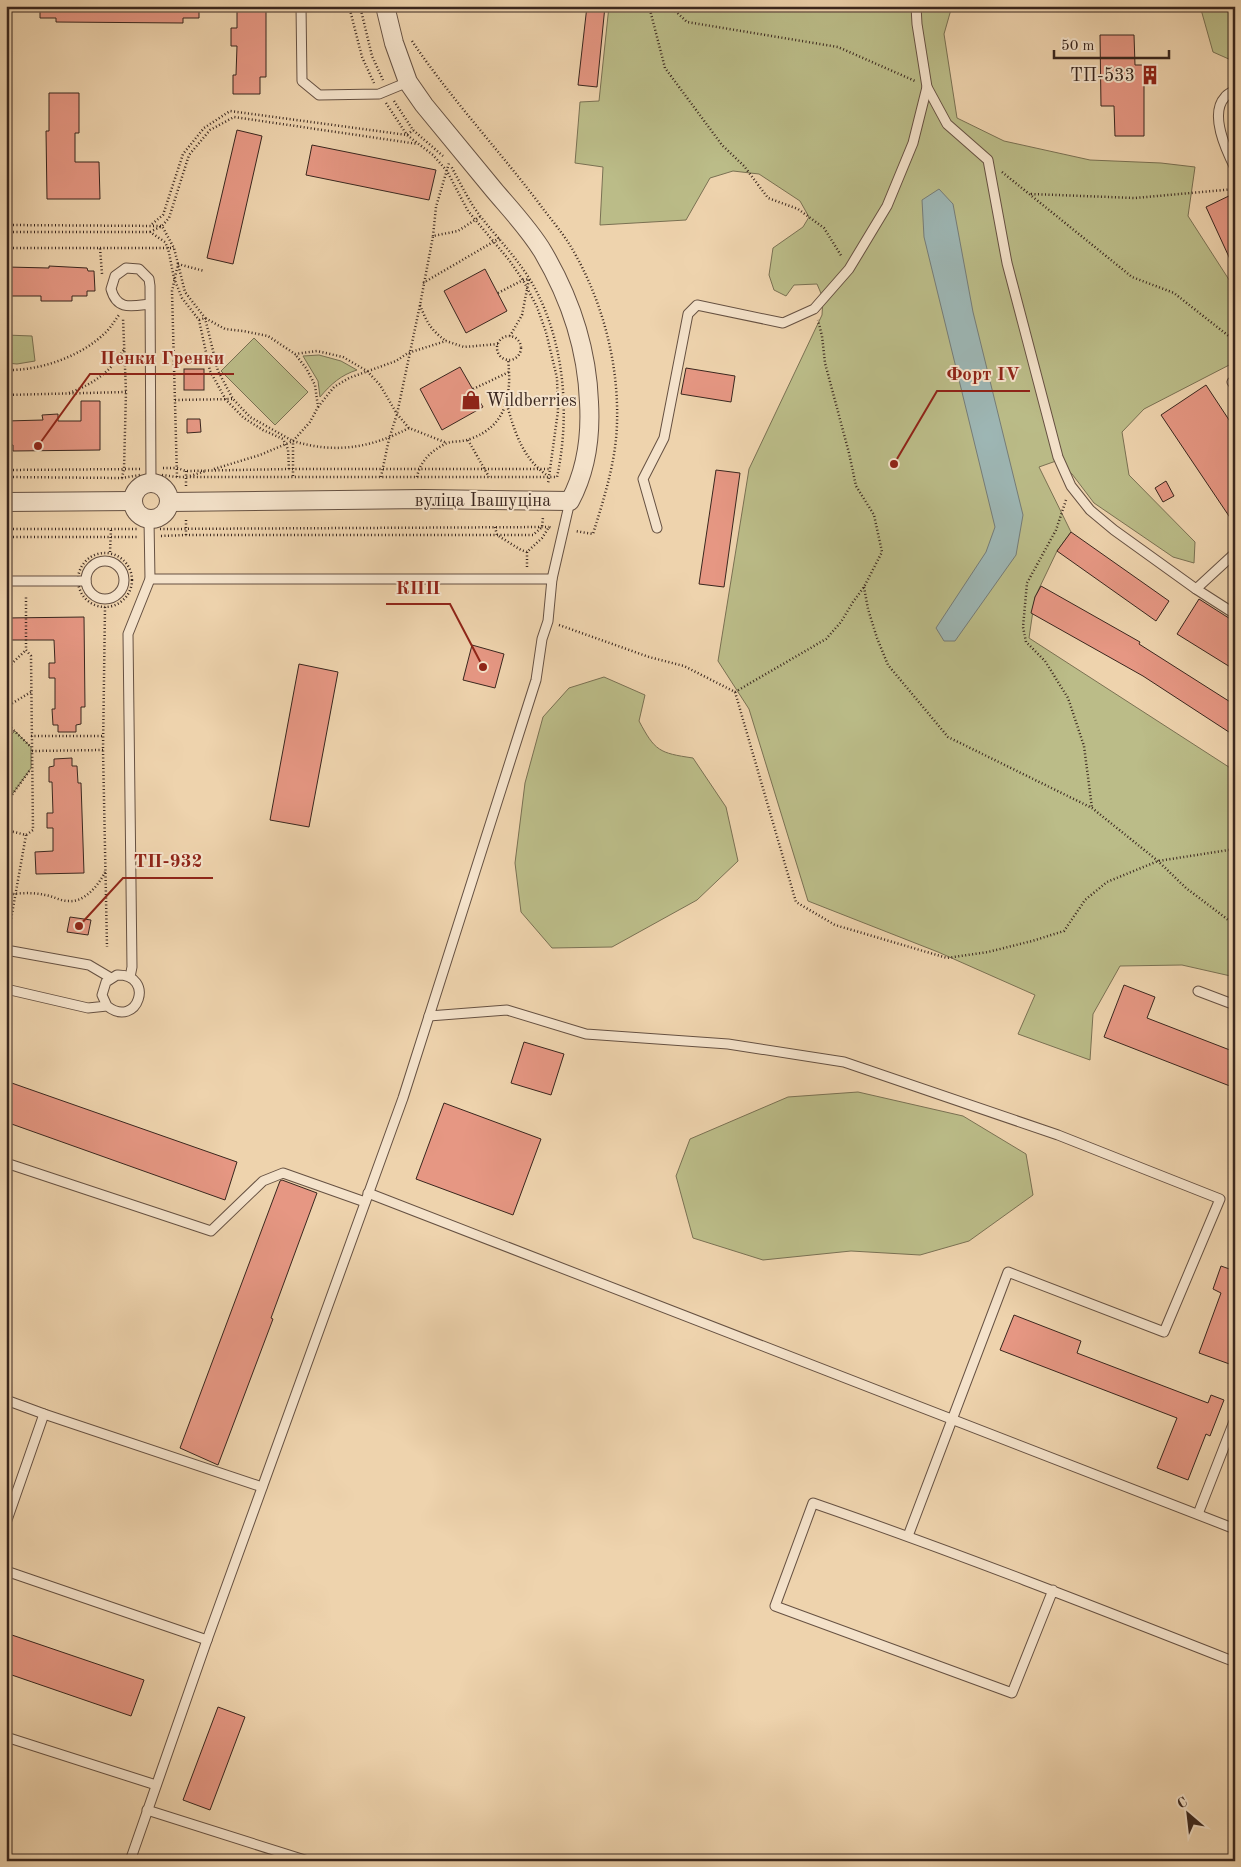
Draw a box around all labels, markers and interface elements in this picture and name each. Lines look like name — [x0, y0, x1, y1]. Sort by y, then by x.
scale bar — [1054, 28, 1168, 60]
text: 50 m — [1061, 39, 1095, 54]
building icon: ТП-533 — [1139, 64, 1161, 86]
place label: ТП-533 — [1070, 67, 1135, 85]
callout: Пенки Гренки — [90, 340, 234, 374]
text: Пенки Гренки — [100, 350, 224, 369]
callout: Форт IV — [937, 357, 1030, 391]
text: Форт IV — [946, 366, 1020, 385]
shop icon: Wildberries — [460, 389, 482, 411]
place label: Wildberries — [486, 392, 577, 410]
street label: вуліца Івашуціна — [415, 492, 551, 510]
callout: КПП — [386, 570, 450, 604]
text: КПП — [396, 580, 440, 599]
callout: ТП-932 — [123, 844, 213, 878]
text: ТП-932 — [133, 853, 203, 872]
north arrow — [1164, 1790, 1214, 1840]
text: С — [1175, 1795, 1190, 1812]

